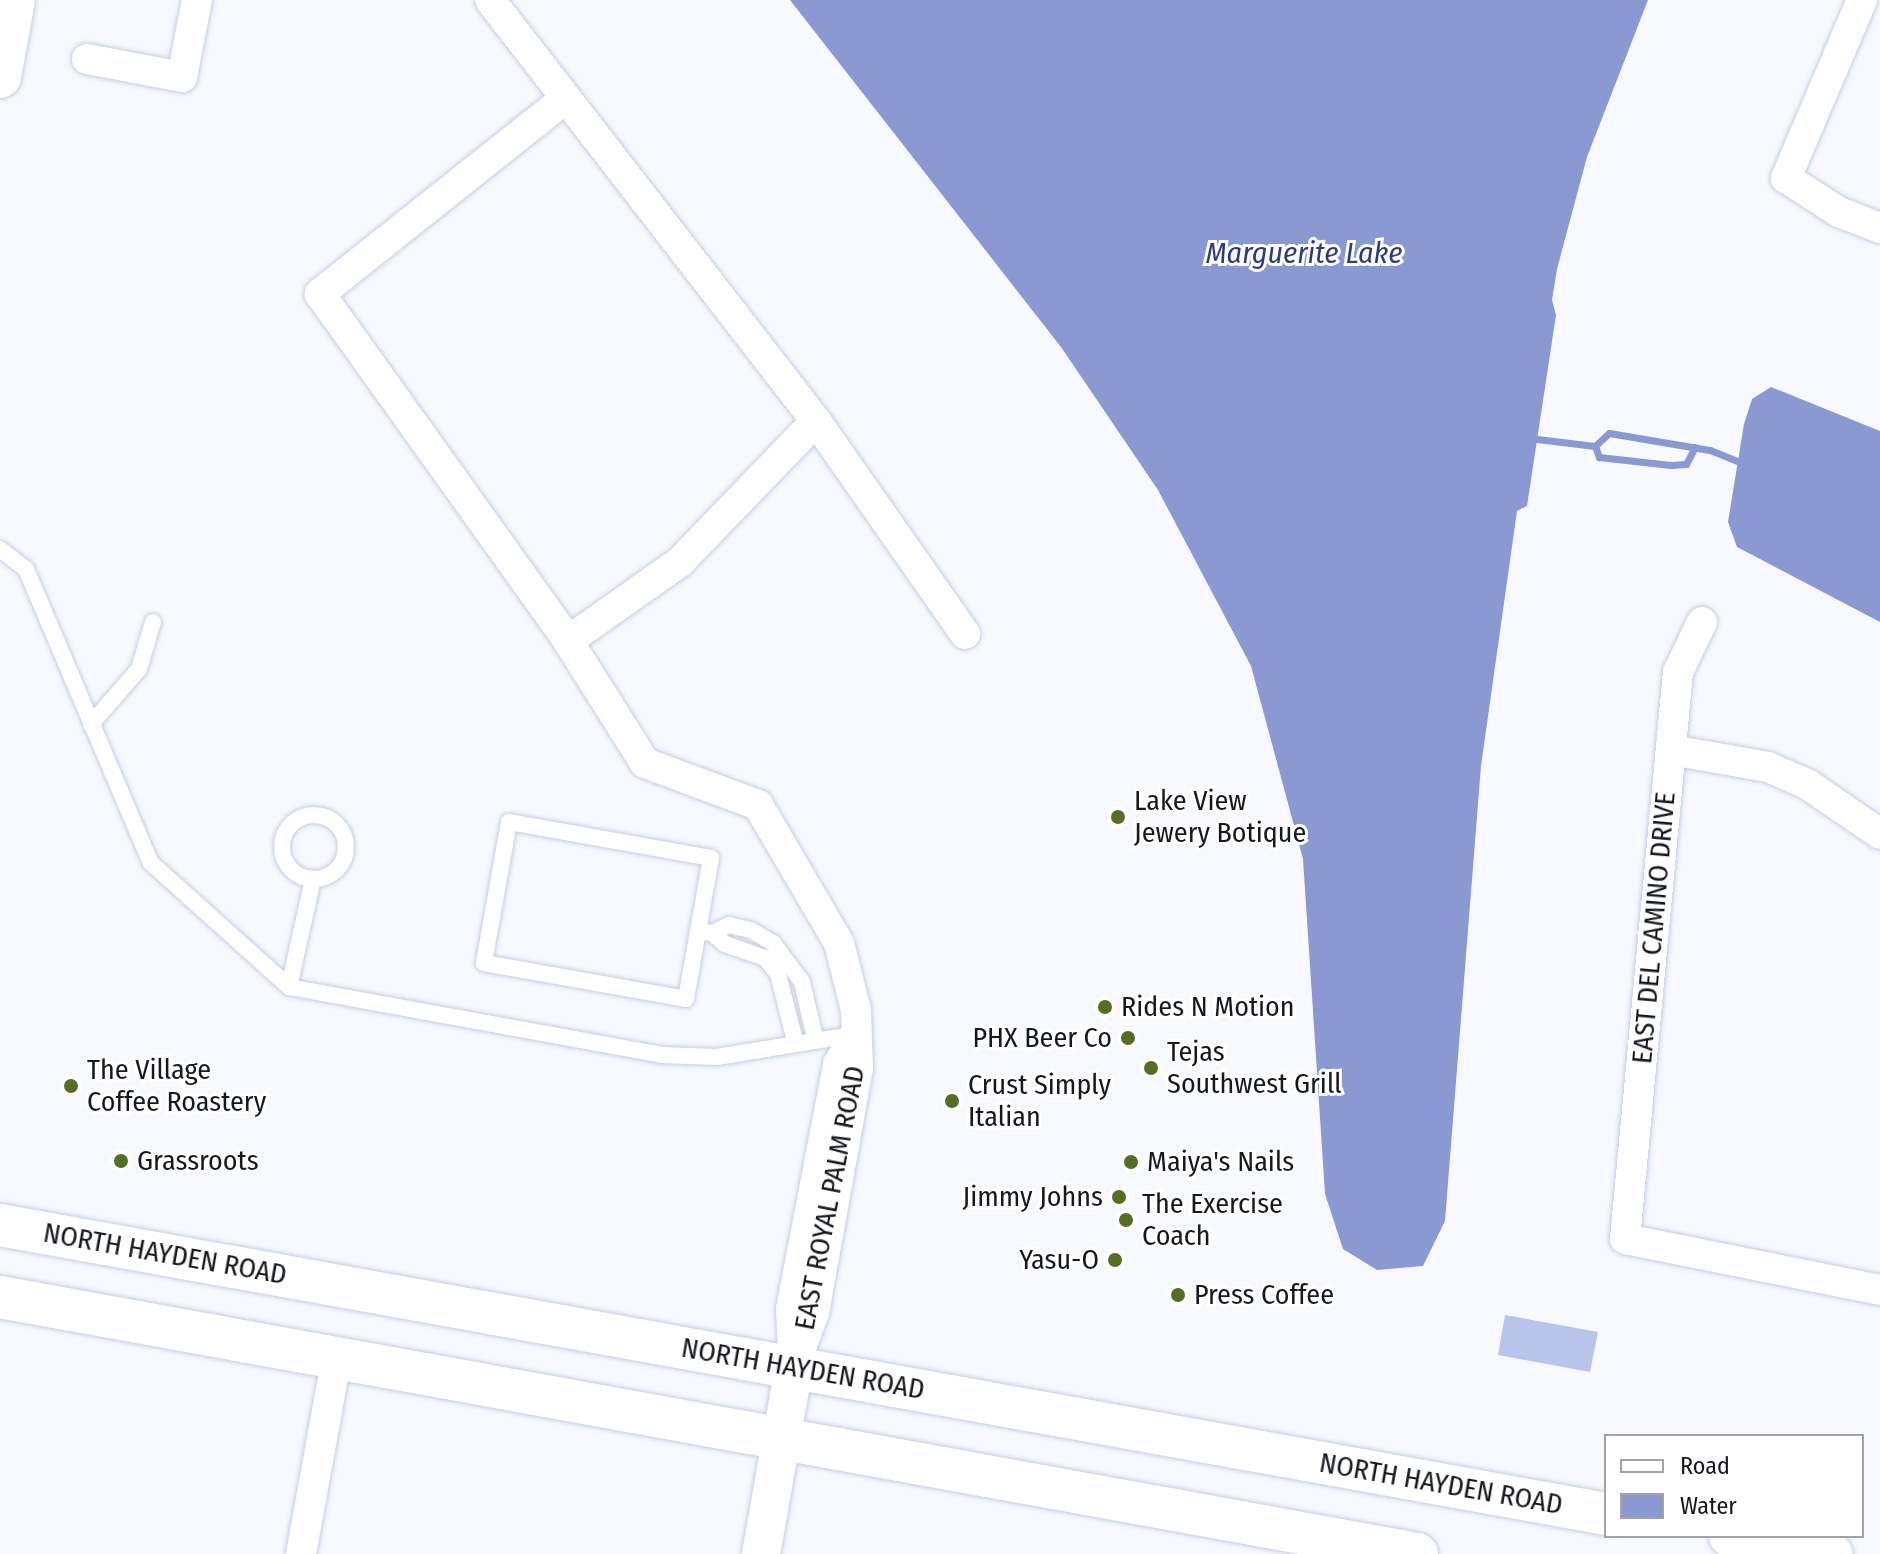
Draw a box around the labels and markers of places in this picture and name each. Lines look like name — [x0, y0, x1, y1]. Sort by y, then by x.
place label: Lake View Jewery Botique — [1134, 784, 1306, 850]
marker: Lake View Jewery Botique — [1109, 808, 1127, 826]
place label: Rides N Motion — [1121, 990, 1295, 1024]
marker: Rides N Motion — [1096, 998, 1114, 1016]
place label: PHX Beer Co — [972, 1021, 1112, 1055]
marker: PHX Beer Co — [1119, 1029, 1137, 1047]
place label: Tejas Southwest Grill — [1167, 1035, 1342, 1101]
place label: The Village Coffee Roastery — [87, 1053, 266, 1119]
marker: Tejas Southwest Grill — [1142, 1059, 1160, 1077]
place label: Crust Simply Italian — [968, 1068, 1111, 1134]
marker: The Village Coffee Roastery — [62, 1077, 80, 1095]
marker: Crust Simply Italian — [943, 1092, 961, 1110]
place label: Grassroots — [137, 1144, 259, 1178]
place label: Maiya's Nails — [1147, 1145, 1294, 1179]
marker: Grassroots — [112, 1152, 130, 1170]
marker: Maiya's Nails — [1122, 1153, 1140, 1171]
place label: Jimmy Johns — [963, 1180, 1103, 1214]
place label: The Exercise Coach — [1142, 1187, 1283, 1253]
marker: Jimmy Johns — [1110, 1188, 1128, 1206]
marker: The Exercise Coach — [1117, 1211, 1135, 1229]
place label: Yasu-O — [1019, 1243, 1099, 1277]
marker: Yasu-O — [1106, 1251, 1124, 1269]
place label: Press Coffee — [1194, 1278, 1334, 1312]
marker: Press Coffee — [1169, 1286, 1187, 1304]

